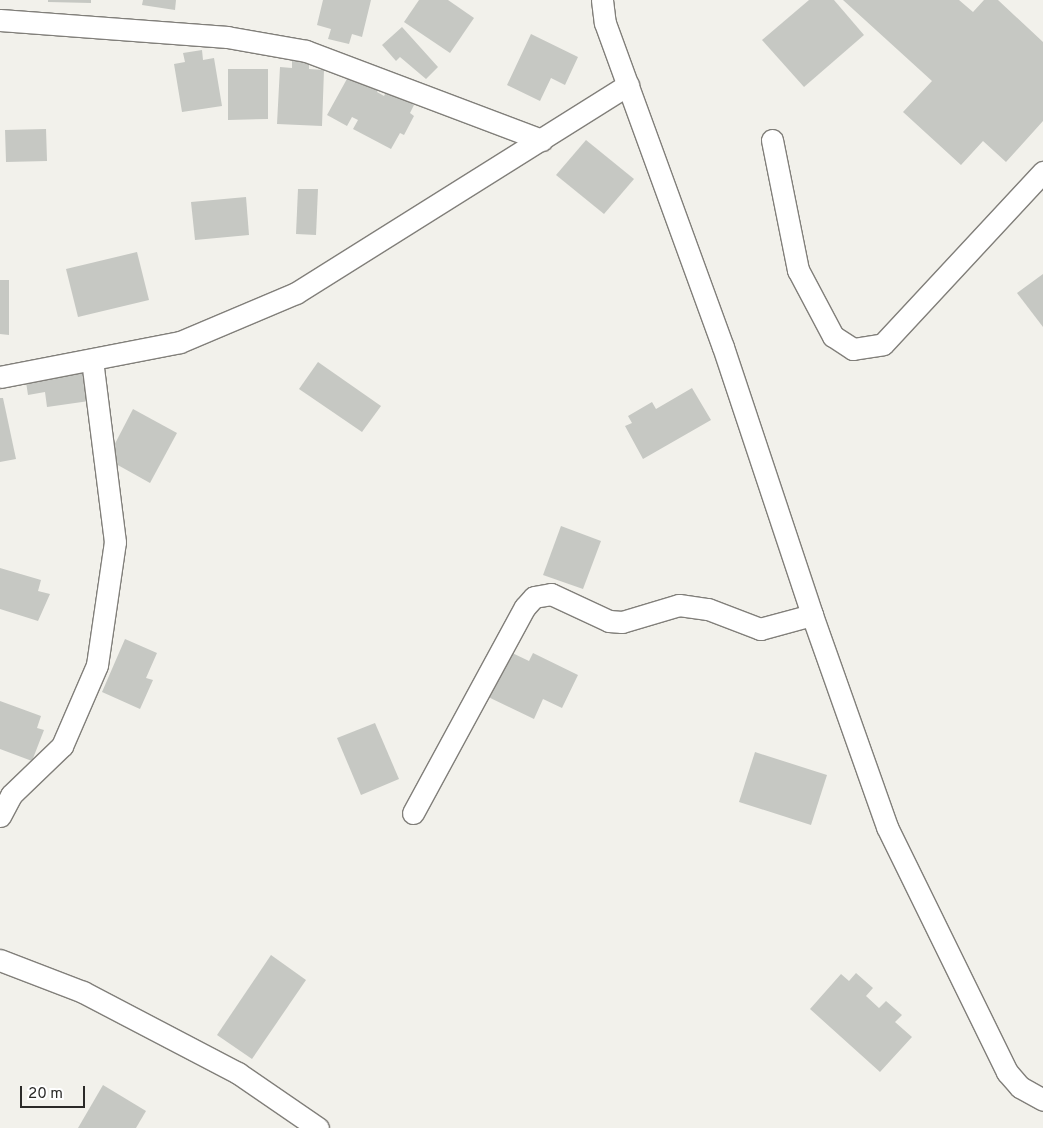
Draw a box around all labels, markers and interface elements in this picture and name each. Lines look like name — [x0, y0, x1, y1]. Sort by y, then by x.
scale bar — [22, 1076, 88, 1108]
text: 20 m — [28, 1085, 63, 1104]

